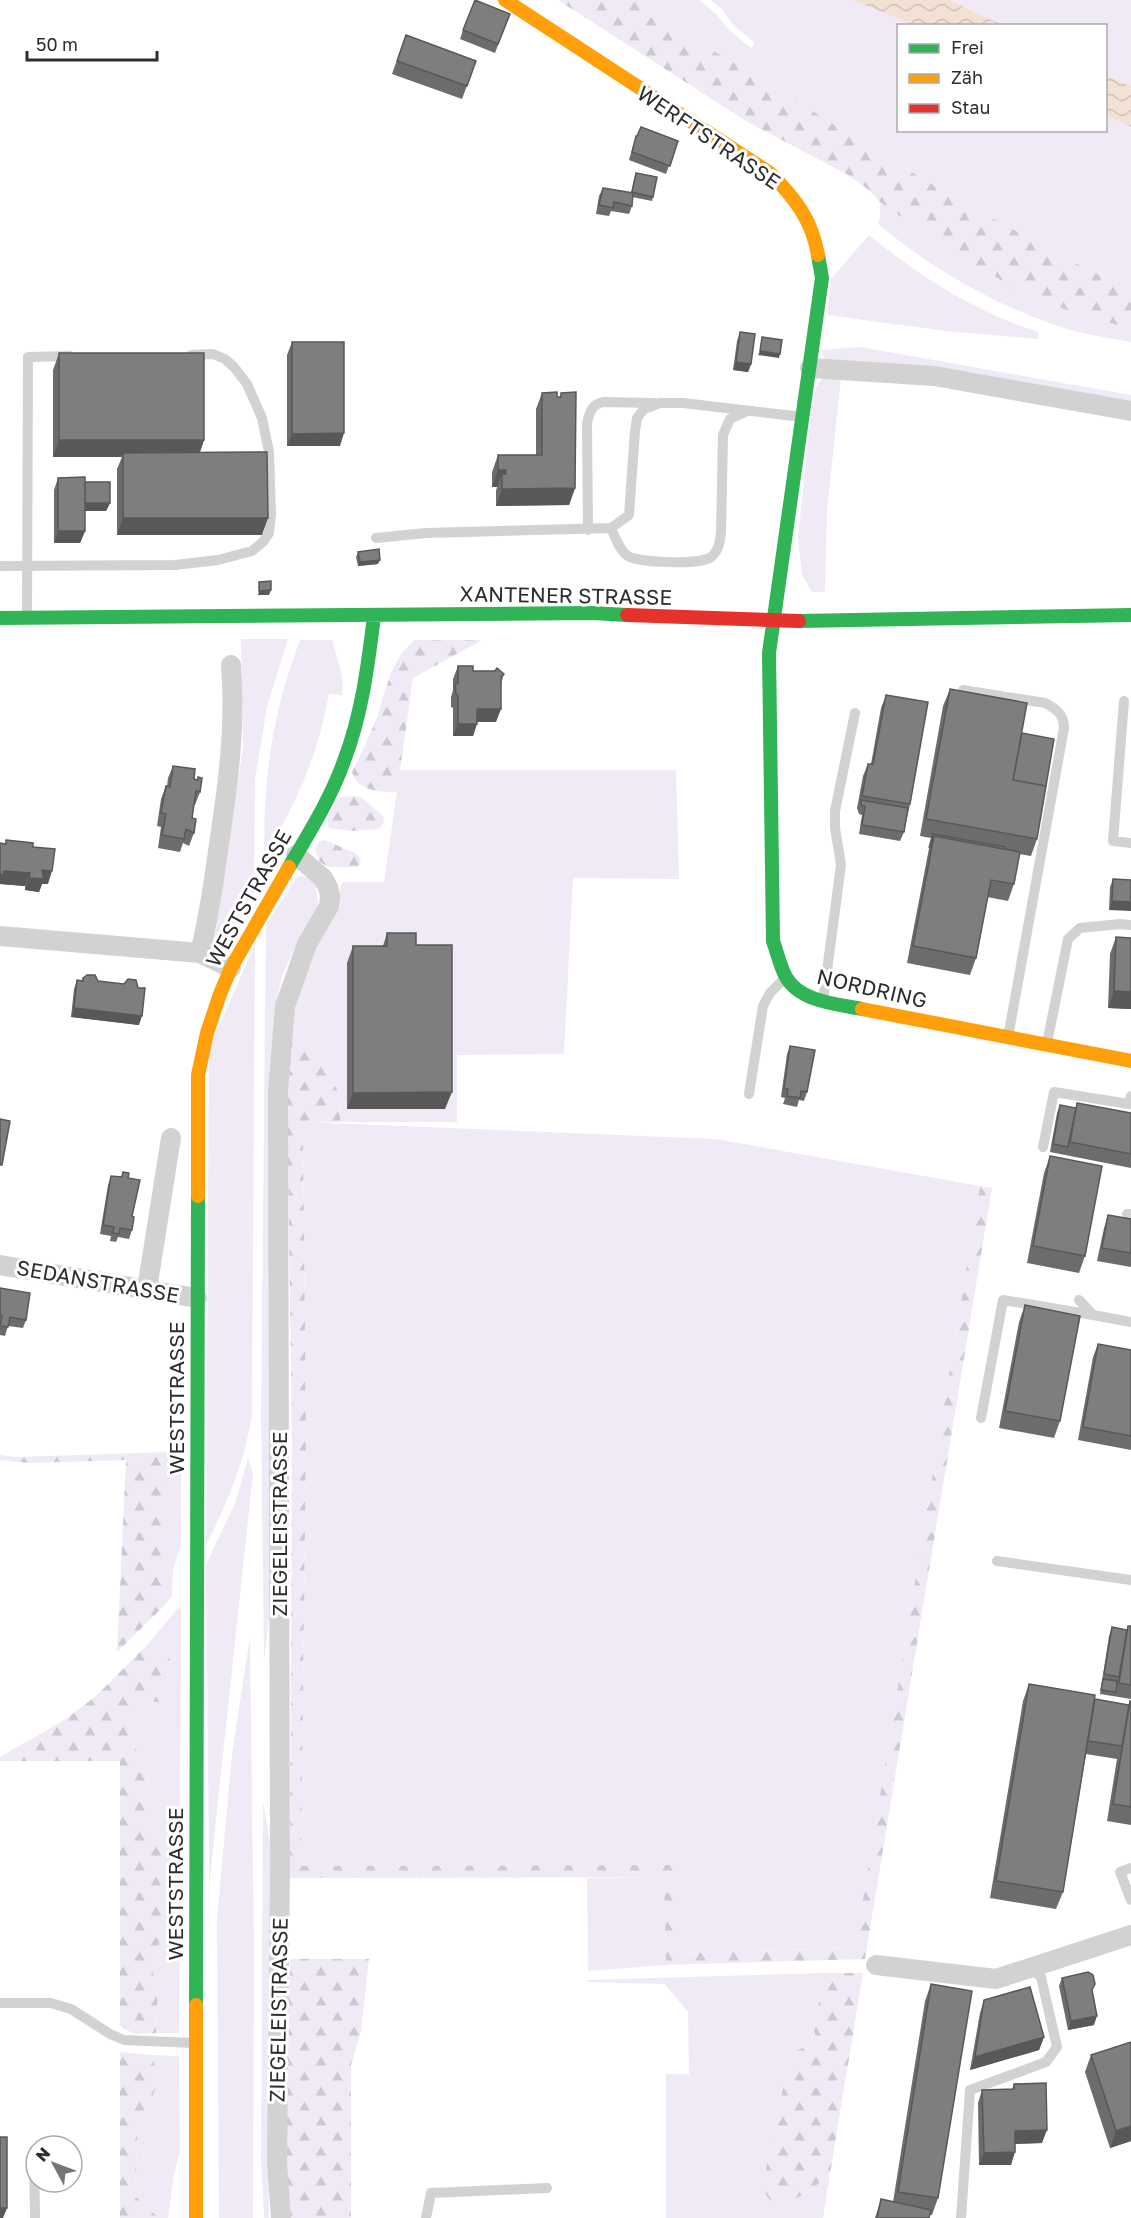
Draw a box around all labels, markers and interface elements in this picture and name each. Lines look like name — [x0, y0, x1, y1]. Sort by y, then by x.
scale bar — [27, 24, 158, 62]
legend — [897, 24, 1107, 132]
text: 50 m — [36, 33, 78, 55]
text: Frei — [951, 36, 984, 58]
text: Zäh — [951, 66, 983, 88]
street label: WERFTSTRASSE — [632, 80, 786, 194]
text: Stau — [951, 96, 990, 118]
street label: XANTENER STRASSE — [460, 580, 672, 610]
street label: WESTSTRASSE — [200, 825, 296, 971]
street label: NORDRING — [814, 963, 930, 1013]
street label: SEDANSTRASSE — [15, 1254, 181, 1308]
street label: WESTSTRASSE — [163, 1321, 189, 1475]
street label: ZIEGELEISTRASSE — [266, 1432, 292, 1616]
street label: WESTSTRASSE — [162, 1807, 188, 1961]
street label: ZIEGELEISTRASSE — [263, 1917, 293, 2103]
north arrow — [24, 2134, 84, 2194]
text: N — [31, 2143, 54, 2165]

